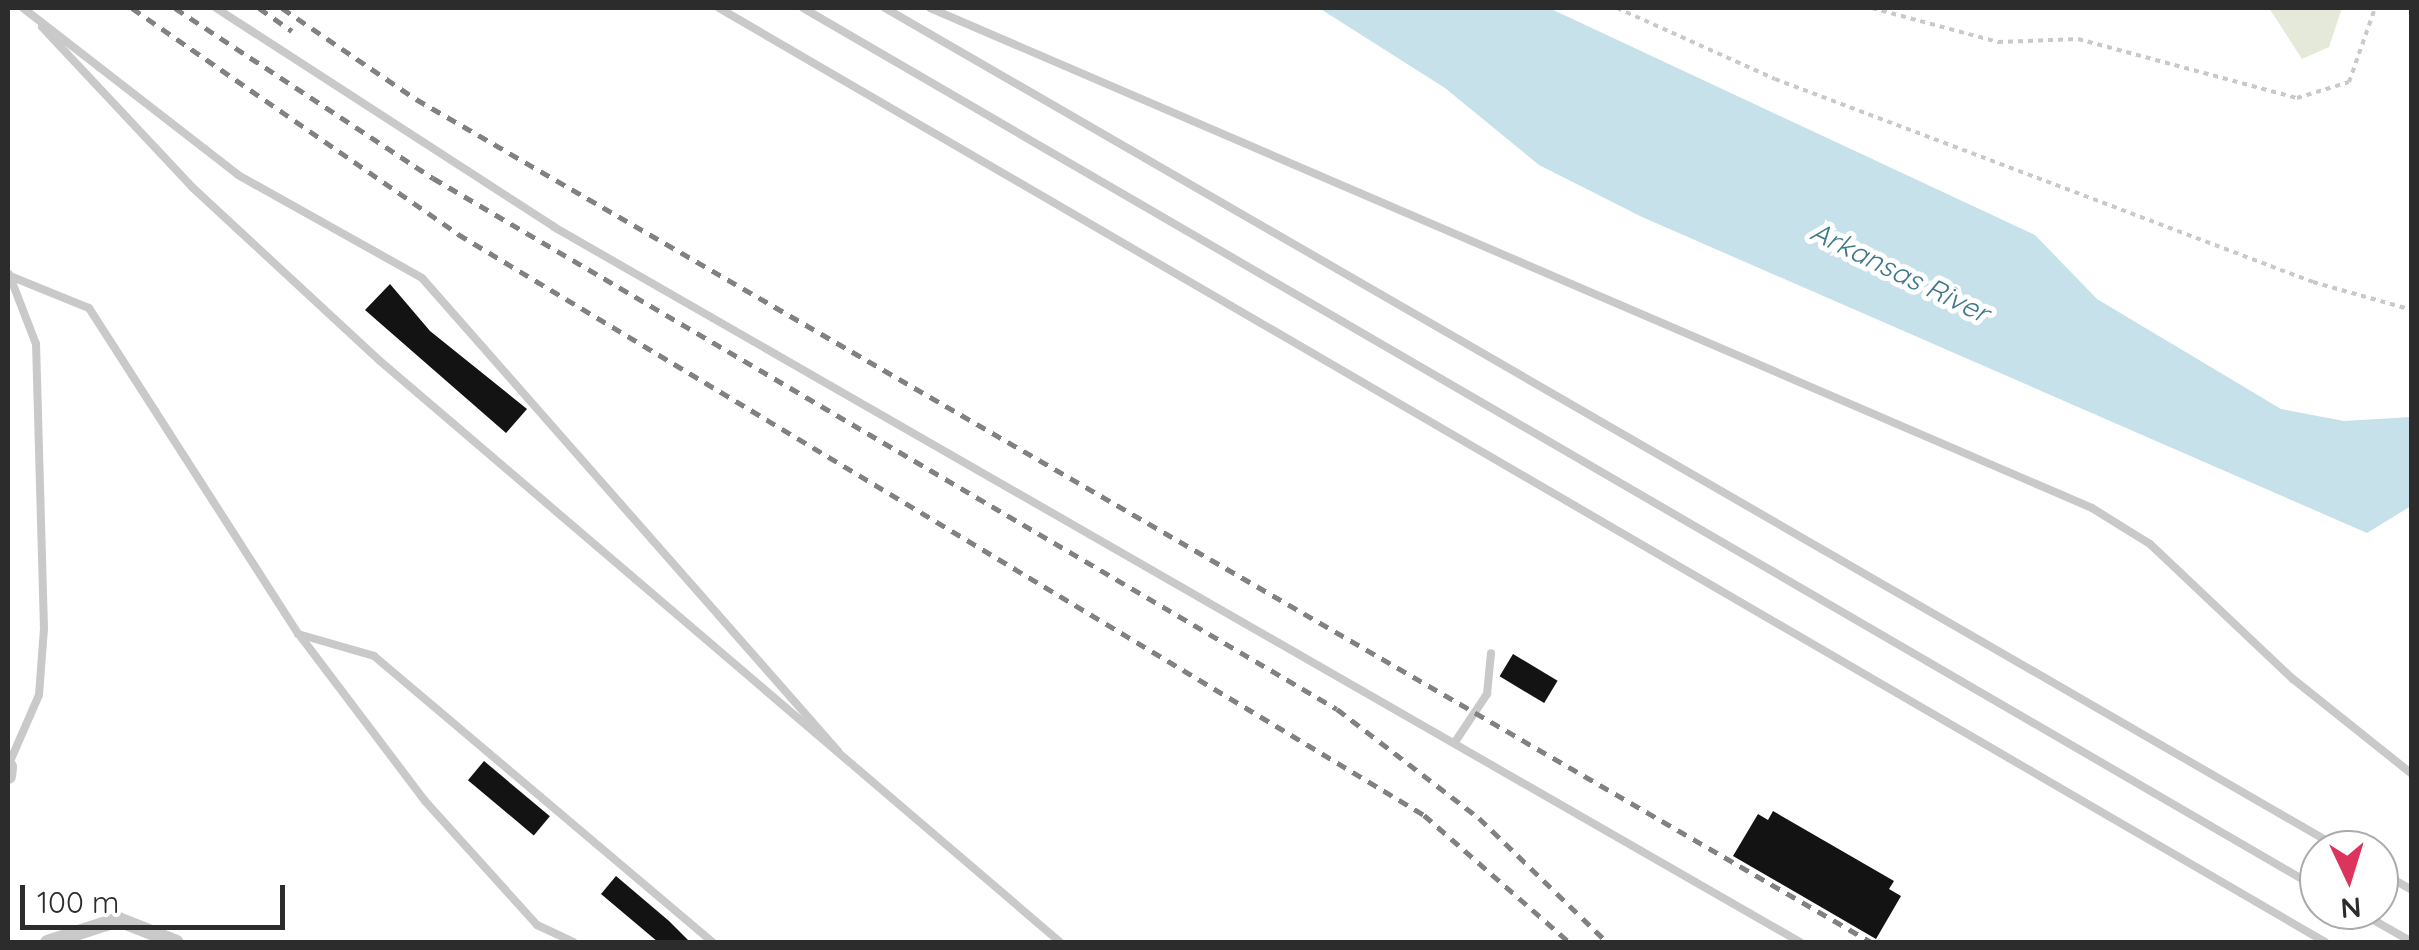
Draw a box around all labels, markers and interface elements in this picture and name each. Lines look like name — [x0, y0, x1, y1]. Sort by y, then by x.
water label: Arkansas River — [1805, 214, 1995, 330]
north arrow — [2299, 830, 2399, 930]
scale bar — [25, 865, 290, 927]
text: 100 m — [37, 883, 119, 921]
text: N — [2339, 890, 2362, 927]

